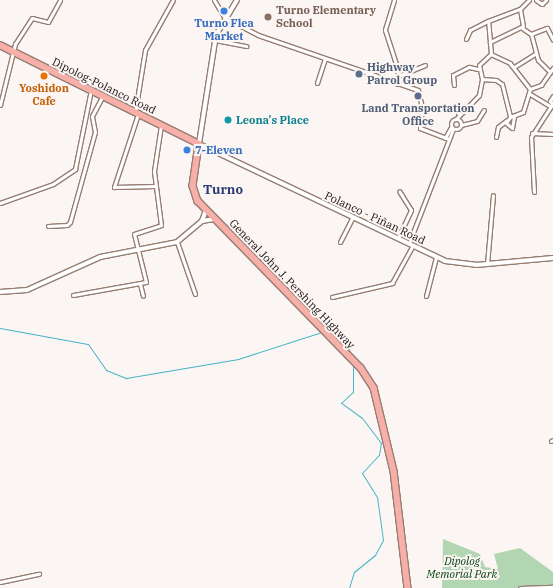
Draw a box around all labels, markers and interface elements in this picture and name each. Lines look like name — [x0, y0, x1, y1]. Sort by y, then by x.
place label: Turno Elementary School — [276, 4, 376, 30]
marker: Turno Flea Market — [219, 6, 229, 16]
marker: Turno Elementary School — [263, 12, 273, 22]
place label: Turno Flea Market — [194, 17, 254, 43]
street label: Dipolog-Polanco Road — [50, 55, 158, 117]
place label: Highway Patrol Group — [367, 61, 437, 87]
marker: Highway Patrol Group — [354, 69, 364, 79]
marker: Yoshidon Cafe — [39, 71, 49, 81]
place label: Yoshidon Cafe — [19, 82, 69, 108]
marker: Land Transportation Office — [413, 91, 423, 101]
place label: Land Transportation Office — [361, 102, 475, 128]
place label: Leona's Place — [236, 113, 309, 127]
marker: Leona's Place — [223, 115, 233, 125]
place label: 7-Eleven — [195, 143, 242, 157]
marker: 7-Eleven — [182, 145, 192, 155]
district label: Turno — [203, 182, 243, 198]
street label: Polanco - Piñan Road — [323, 189, 427, 247]
street label: General John J. Pershing Highway — [227, 217, 357, 351]
park label: Dipolog Memorial Park — [427, 555, 497, 581]

